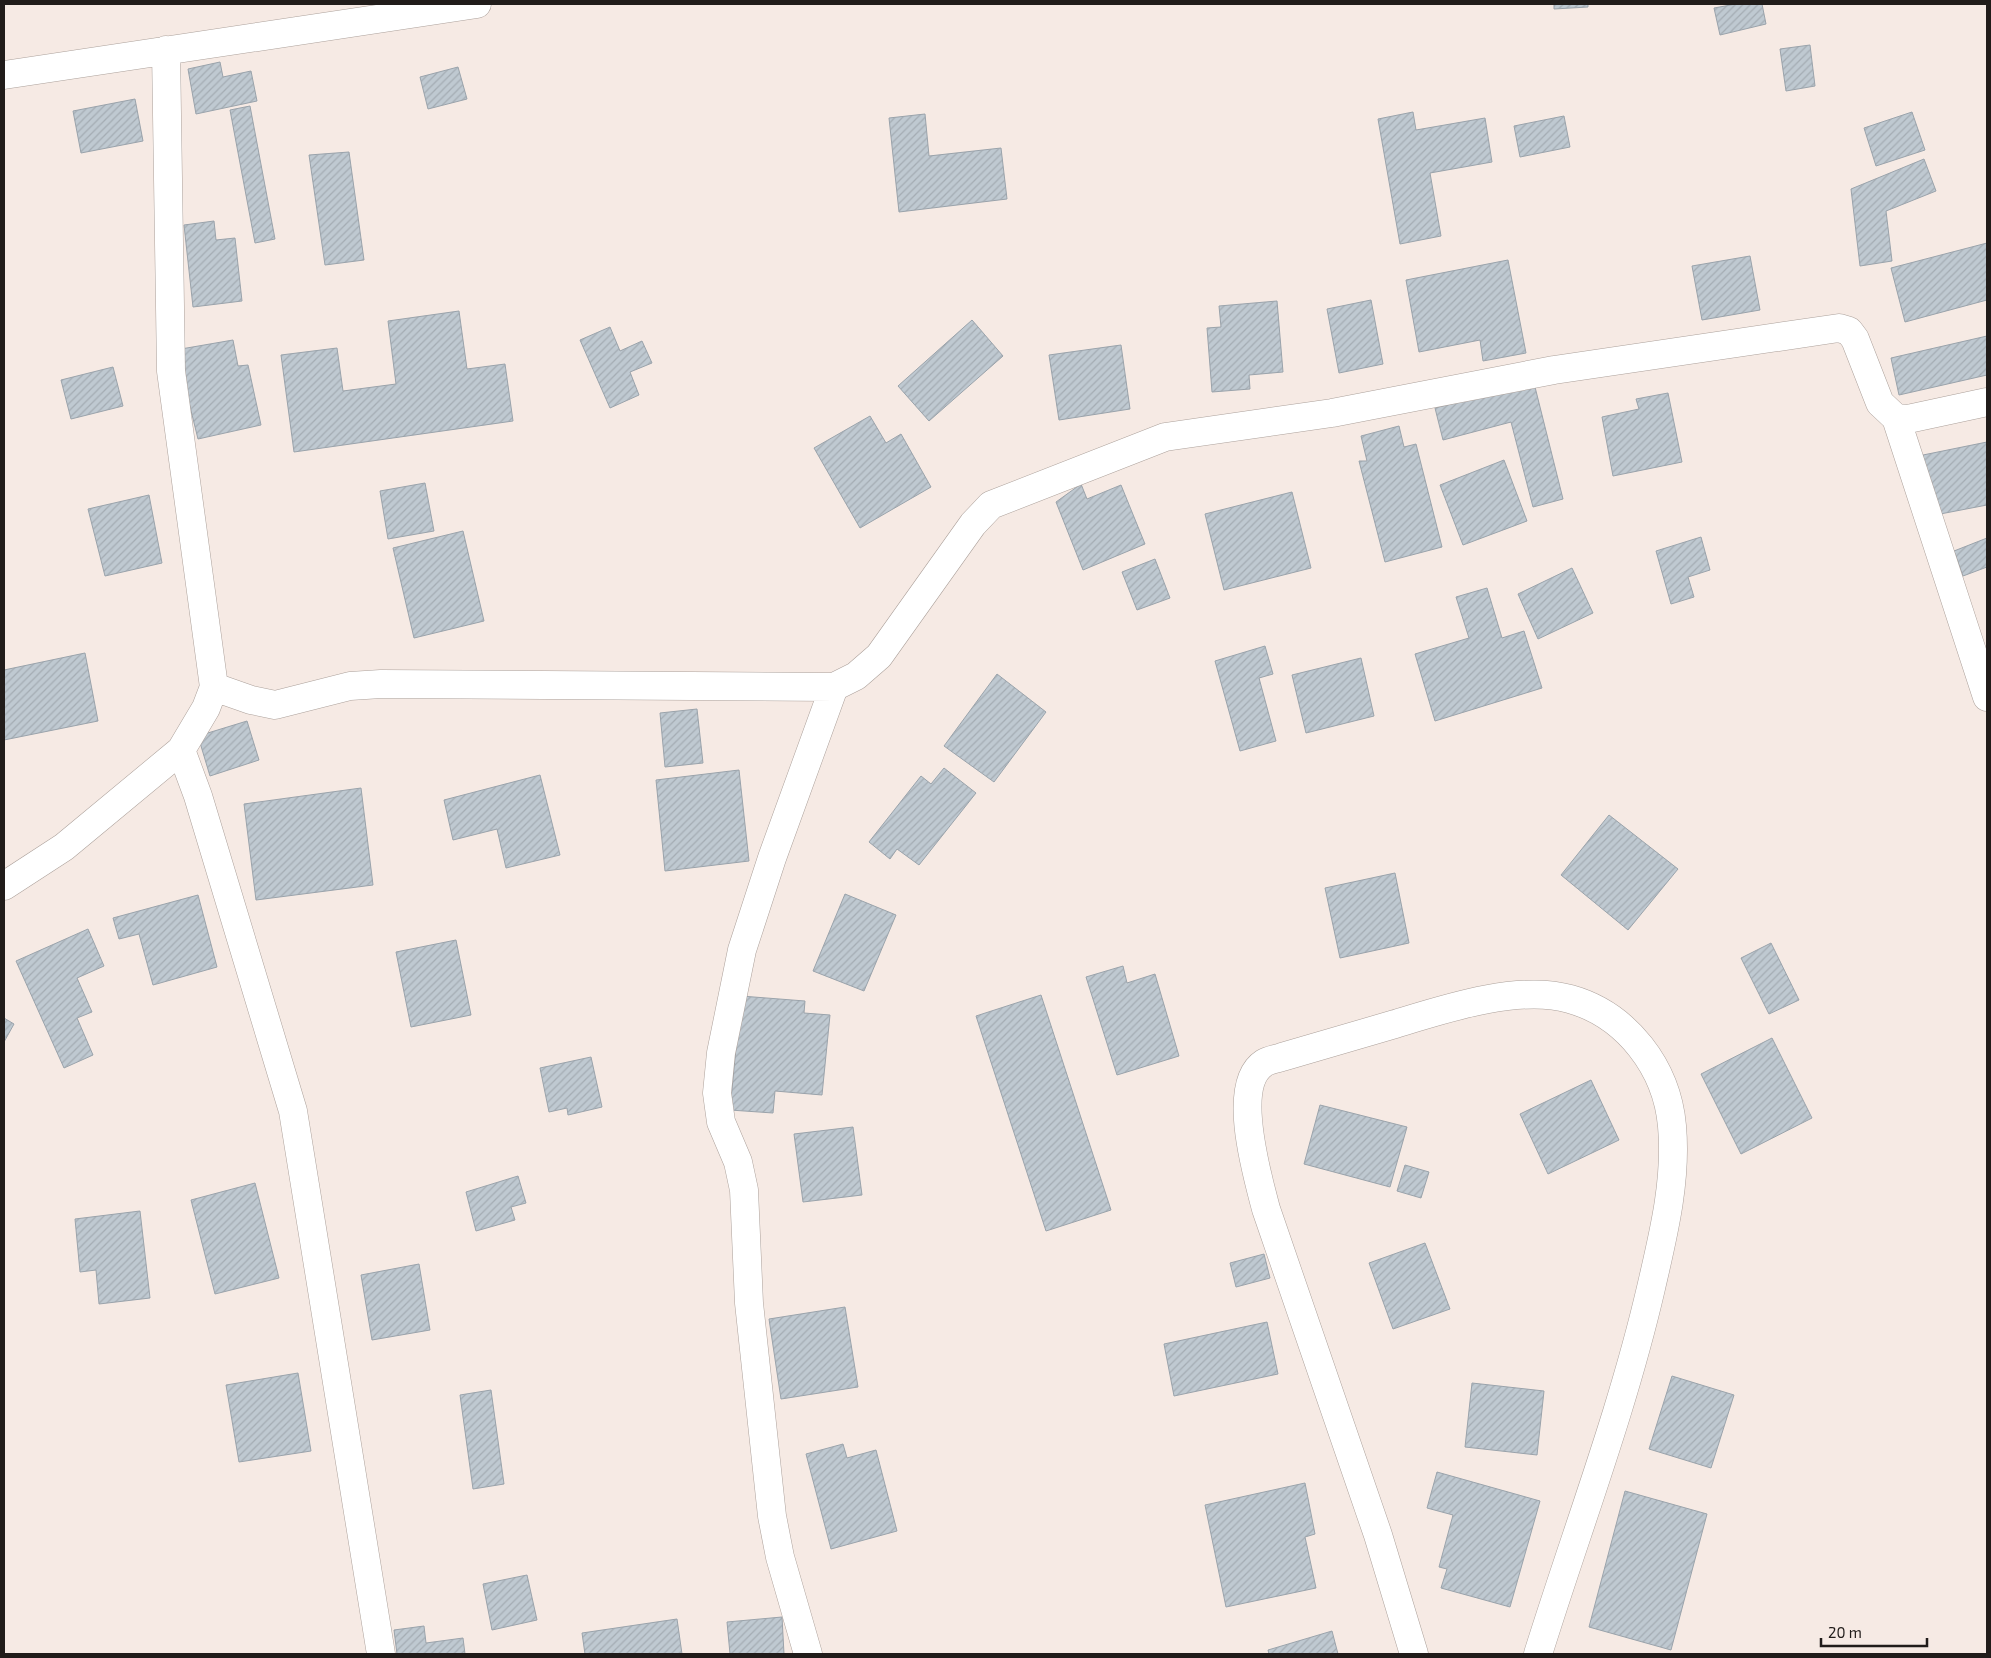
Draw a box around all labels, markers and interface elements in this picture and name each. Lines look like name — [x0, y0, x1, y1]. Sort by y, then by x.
scale bar — [1821, 1616, 1927, 1648]
text: 20 m — [1828, 1623, 1862, 1641]

